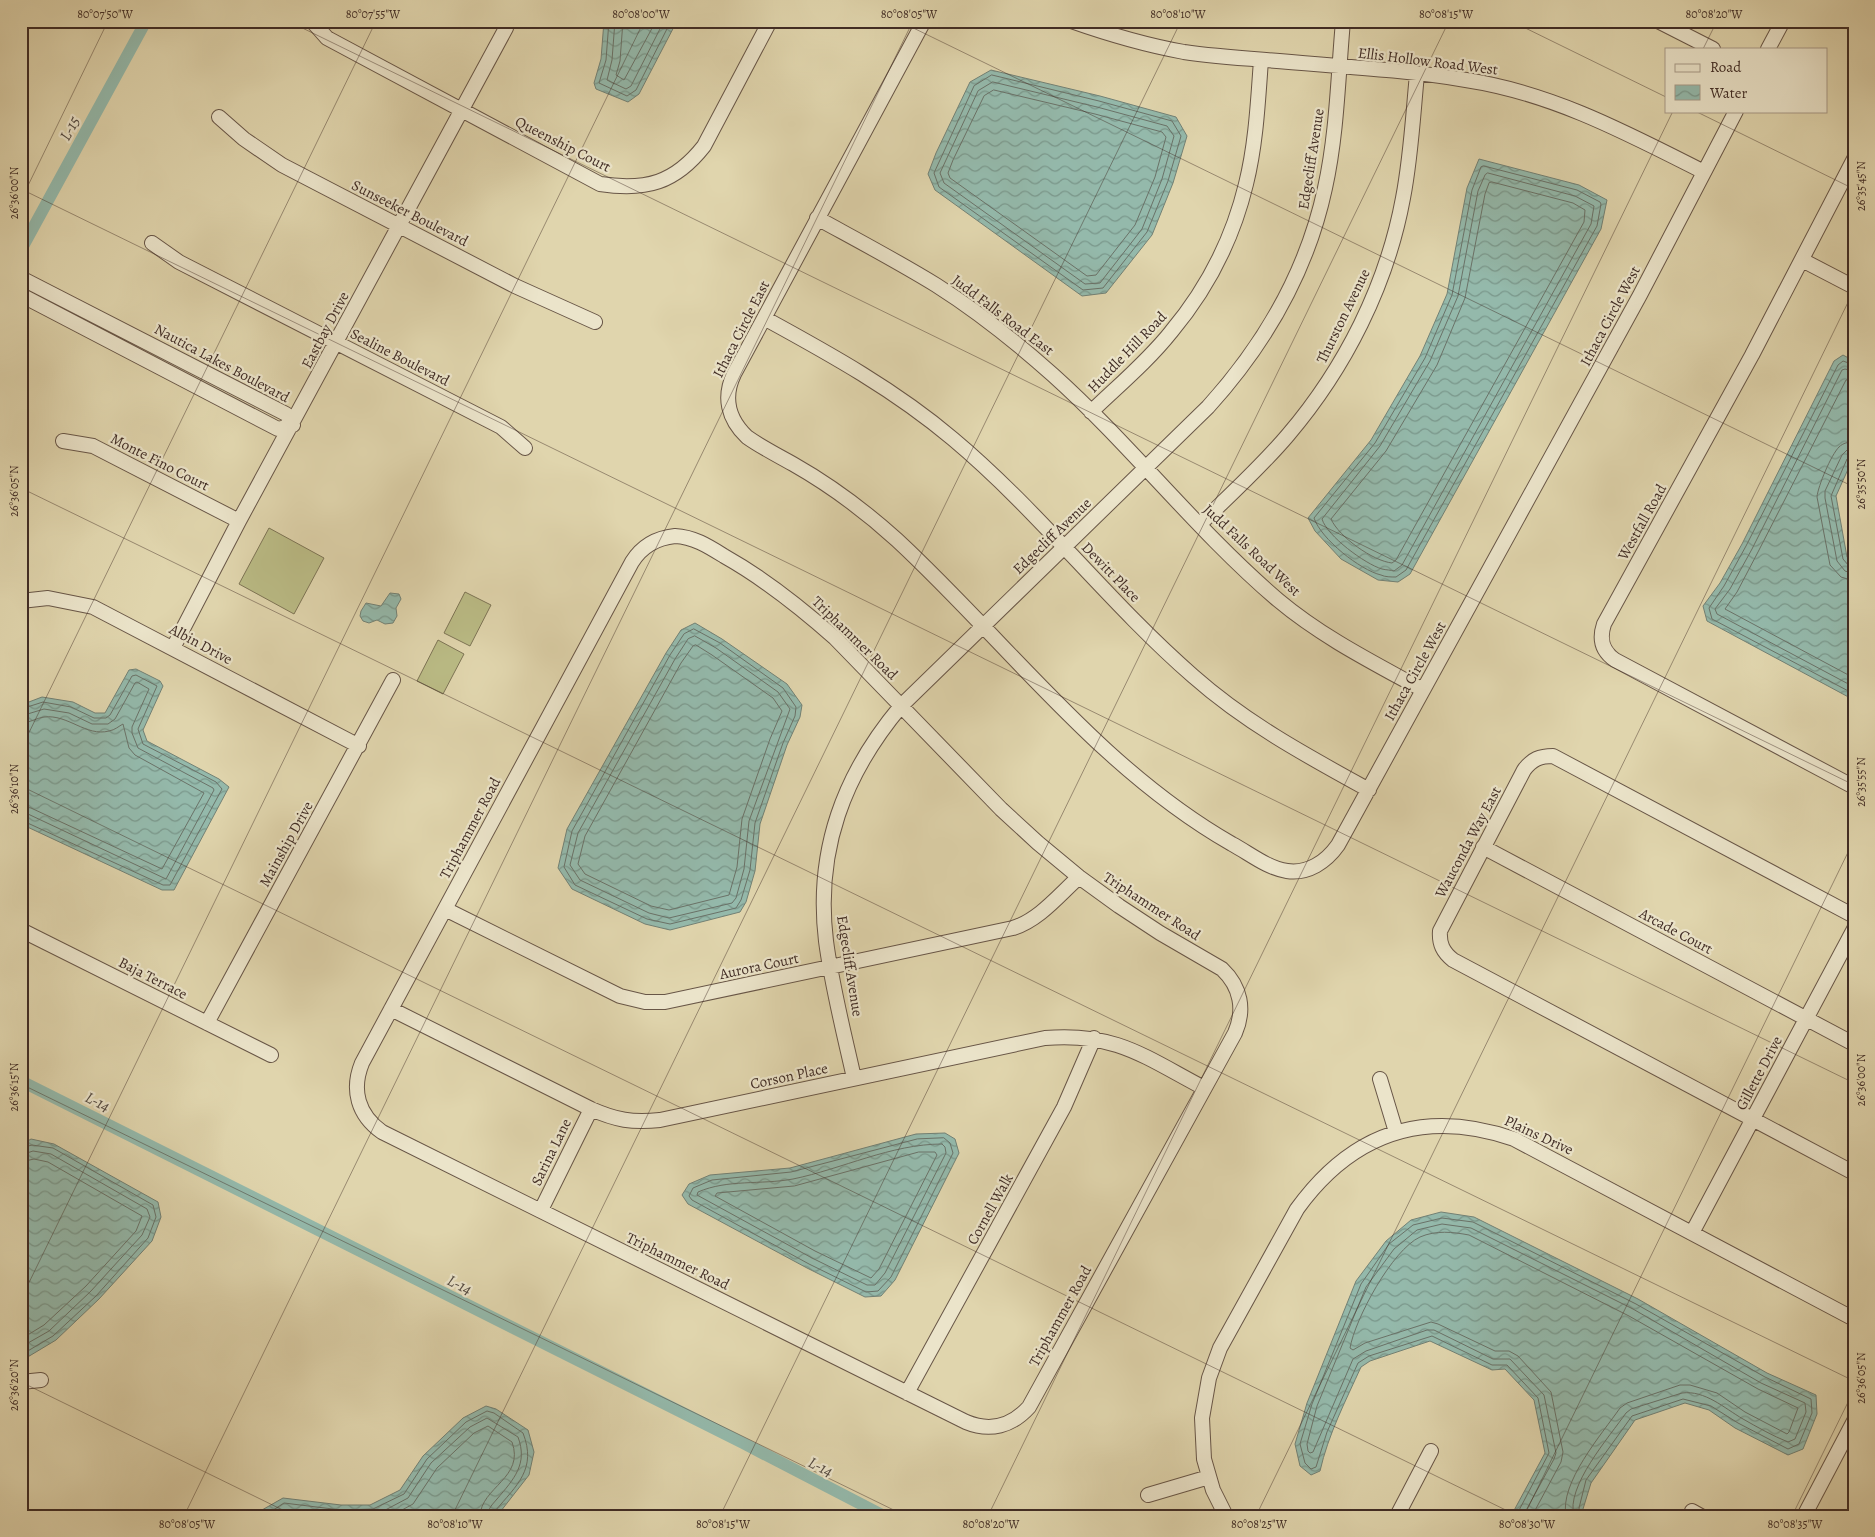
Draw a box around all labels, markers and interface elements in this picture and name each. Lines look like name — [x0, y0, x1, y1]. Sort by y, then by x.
text: 80°07'50"W — [77, 6, 134, 22]
text: 80°07'55"W — [346, 6, 401, 22]
text: 80°08'00"W — [612, 6, 671, 22]
text: 80°08'05"W — [881, 6, 938, 22]
text: 80°08'10"W — [1150, 6, 1207, 22]
text: 80°08'15"W — [1419, 6, 1474, 22]
text: 80°08'20"W — [1685, 6, 1743, 22]
street label: Ellis Hollow Road West — [1357, 42, 1499, 80]
legend — [1665, 48, 1828, 112]
text: Road — [1710, 57, 1742, 77]
text: Water — [1709, 83, 1747, 103]
street label: Edgecliff Avenue — [1293, 107, 1329, 211]
street label: Queenship Court — [512, 111, 614, 177]
water label: L-15 — [54, 112, 86, 145]
text: 26°35'45"N — [1853, 161, 1869, 211]
text: 26°36'00"N — [6, 166, 22, 219]
street label: Sunseeker Boulevard — [348, 175, 472, 251]
street label: Ithaca Circle West — [1575, 262, 1645, 370]
street label: Thurston Avenue — [1311, 265, 1375, 367]
street label: Judd Falls Road East — [948, 270, 1058, 360]
street label: Ithaca Circle East — [708, 277, 774, 381]
street label: Eastbay Drive — [296, 288, 354, 372]
street label: Huddle Hill Road — [1083, 306, 1172, 397]
street label: Nautica Lakes Boulevard — [151, 319, 294, 408]
street label: Sealine Boulevard — [347, 323, 454, 391]
street label: Monte Fino Court — [107, 428, 213, 496]
text: 26°35'50"N — [1853, 458, 1869, 509]
text: 26°36'05"N — [6, 465, 22, 517]
street label: Westfall Road — [1612, 480, 1672, 564]
street label: Edgecliff Avenue — [1008, 493, 1096, 579]
street label: Judd Falls Road West — [1199, 499, 1305, 601]
street label: Dewitt Place — [1077, 537, 1145, 607]
street label: Triphammer Road — [808, 592, 903, 685]
street label: Ithaca Circle West — [1379, 618, 1451, 724]
street label: Albin Drive — [165, 619, 236, 669]
text: 26°35'55"N — [1853, 757, 1869, 807]
text: 26°36'10"N — [6, 764, 22, 814]
street label: Triphammer Road — [435, 773, 506, 882]
street label: Wauconda Way East — [1430, 783, 1506, 902]
street label: Mainship Drive — [254, 797, 318, 890]
street label: Triphammer Road — [1099, 867, 1205, 945]
street label: Arcade Court — [1635, 903, 1716, 959]
street label: Edgecliff Avenue — [832, 914, 868, 1018]
street label: Aurora Court — [717, 948, 801, 984]
street label: Baja Terrace — [115, 952, 191, 1004]
street label: Gillette Drive — [1731, 1032, 1787, 1114]
text: 26°36'00"N — [1853, 1053, 1869, 1106]
street label: Corson Place — [748, 1058, 830, 1094]
text: 26°36'15"N — [6, 1062, 22, 1111]
water label: L-14 — [81, 1086, 114, 1117]
street label: Plains Drive — [1501, 1110, 1577, 1160]
street label: Sarina Lane — [526, 1115, 576, 1189]
street label: Cornell Walk — [962, 1169, 1018, 1248]
street label: Triphammer Road — [623, 1227, 734, 1295]
street label: Triphammer Road — [1024, 1261, 1096, 1370]
water label: L-14 — [443, 1269, 476, 1300]
text: 26°36'05"N — [1853, 1352, 1869, 1404]
text: 26°36'20"N — [6, 1359, 22, 1411]
water label: L-14 — [804, 1451, 837, 1482]
text: 80°08'05"W — [159, 1516, 216, 1532]
text: 80°08'10"W — [427, 1516, 484, 1532]
text: 80°08'15"W — [696, 1516, 751, 1532]
text: 80°08'20"W — [962, 1516, 1020, 1532]
text: 80°08'25"W — [1231, 1516, 1288, 1532]
text: 80°08'30"W — [1499, 1516, 1556, 1532]
text: 80°08'35"W — [1767, 1516, 1823, 1532]

